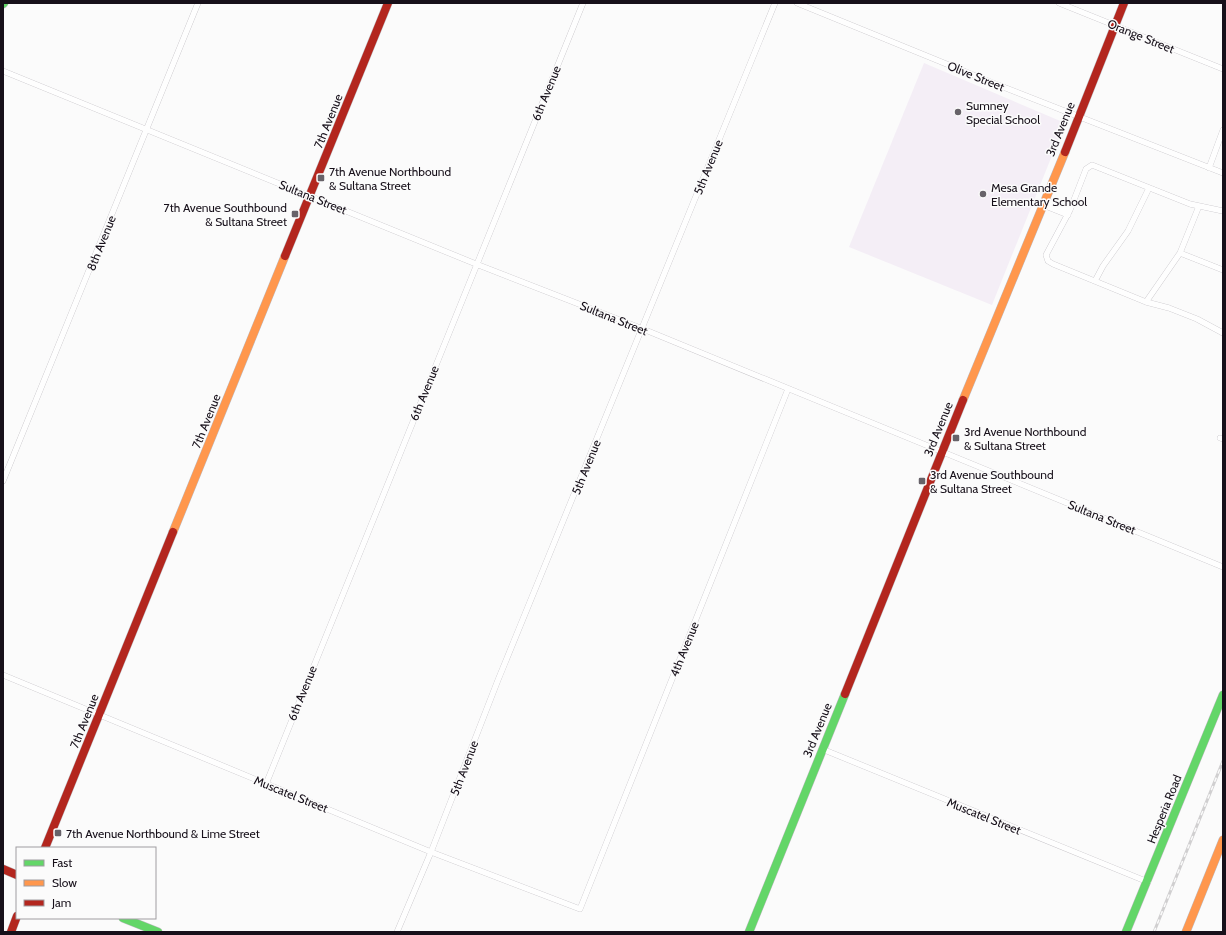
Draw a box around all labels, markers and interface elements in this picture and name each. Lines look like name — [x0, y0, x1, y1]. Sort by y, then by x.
street label: Orange Street — [1105, 16, 1177, 56]
street label: Olive Street — [945, 58, 1007, 94]
street label: 6th Avenue — [528, 63, 564, 123]
street label: 7th Avenue — [310, 92, 346, 150]
place label: Sumney Special School — [966, 98, 1040, 127]
street label: 3rd Avenue — [1042, 100, 1078, 158]
marker: Sumney Special School — [953, 107, 963, 117]
street label: 5th Avenue — [690, 137, 726, 197]
place label: 7th Avenue Northbound & Sultana Street — [329, 164, 451, 193]
marker: 7th Avenue Northbound & Sultana Street — [316, 173, 326, 183]
street label: Sultana Street — [277, 177, 349, 217]
place label: Mesa Grande Elementary School — [991, 180, 1087, 209]
marker: Mesa Grande Elementary School — [978, 189, 988, 199]
place label: 7th Avenue Southbound & Sultana Street — [164, 200, 287, 229]
marker: 7th Avenue Southbound & Sultana Street — [290, 209, 300, 219]
street label: 8th Avenue — [83, 213, 119, 273]
street label: Sultana Street — [578, 298, 650, 338]
street label: 6th Avenue — [406, 363, 442, 423]
street label: 7th Avenue — [188, 392, 224, 450]
street label: 3rd Avenue — [920, 400, 956, 458]
place label: 3rd Avenue Northbound & Sultana Street — [964, 424, 1086, 453]
marker: 3rd Avenue Northbound & Sultana Street — [951, 433, 961, 443]
street label: 5th Avenue — [568, 437, 604, 497]
place label: 3rd Avenue Southbound & Sultana Street — [930, 467, 1054, 496]
marker: 3rd Avenue Southbound & Sultana Street — [917, 476, 927, 486]
street label: Sultana Street — [1066, 497, 1138, 537]
street label: 4th Avenue — [666, 619, 702, 679]
street label: 6th Avenue — [284, 663, 320, 723]
street label: 7th Avenue — [66, 692, 102, 750]
street label: 3rd Avenue — [799, 701, 835, 759]
street label: 5th Avenue — [447, 738, 481, 798]
street label: Muscatel Street — [252, 772, 330, 816]
street label: Hesperia Road — [1143, 772, 1185, 846]
street label: Muscatel Street — [945, 794, 1023, 838]
place label: 7th Avenue Northbound & Lime Street — [66, 826, 260, 841]
marker: 7th Avenue Northbound & Lime Street — [53, 828, 63, 838]
legend — [16, 847, 156, 919]
text: Fast — [52, 855, 72, 870]
text: Slow — [52, 875, 77, 890]
text: Jam — [51, 895, 71, 910]

